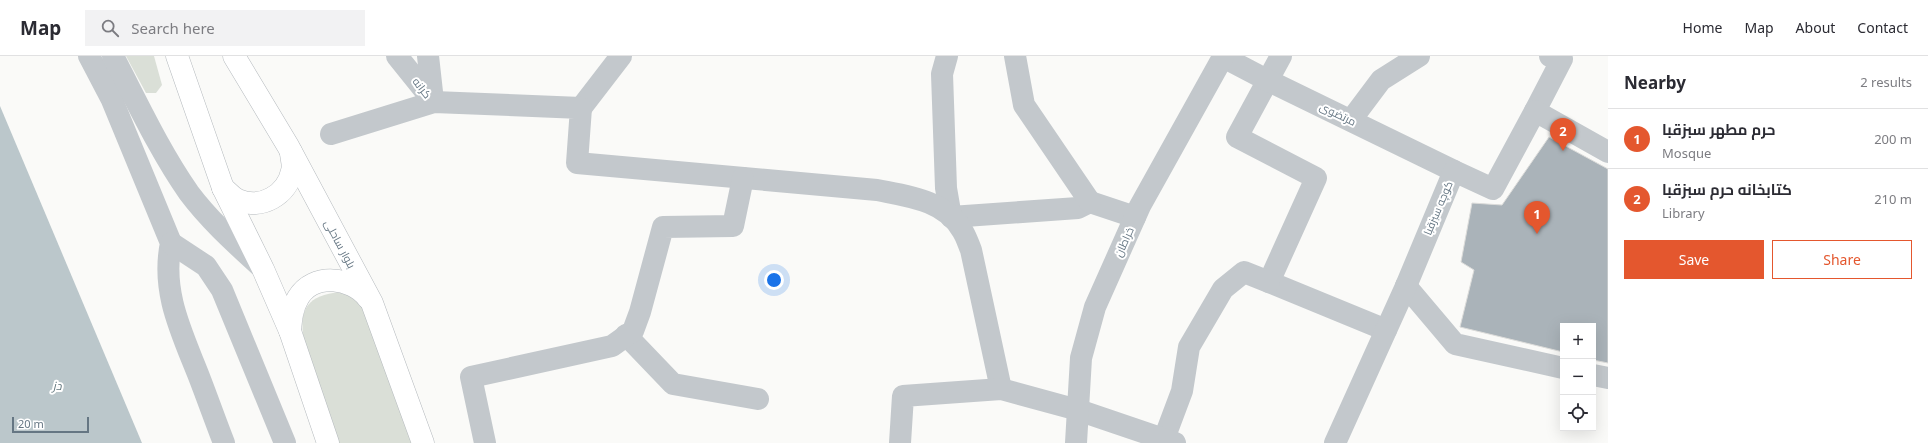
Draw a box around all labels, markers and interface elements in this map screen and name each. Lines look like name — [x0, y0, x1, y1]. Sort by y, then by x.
search box — [85, 10, 365, 46]
text: Map — [20, 15, 61, 41]
icon: search — [99, 17, 121, 39]
text: Search here — [131, 18, 215, 38]
text: Home — [1683, 18, 1722, 37]
text: Map — [1744, 18, 1774, 37]
text: About — [1796, 18, 1835, 37]
text: Contact — [1857, 18, 1908, 37]
text: Nearby — [1624, 71, 1686, 94]
text: 2 results — [1860, 73, 1912, 91]
street label: کرانه — [410, 74, 435, 101]
street label: مرتضوی — [1317, 98, 1359, 129]
pin: 2 — [1550, 118, 1576, 151]
text: حرم مطهر سبزقبا — [1662, 119, 1775, 139]
text: 1 — [1633, 130, 1641, 148]
text: 200 m — [1874, 130, 1912, 148]
text: Mosque — [1662, 144, 1711, 162]
street label: کوچه سبزقبا — [1419, 178, 1456, 237]
text: کتابخانه حرم سبزقبا — [1662, 179, 1792, 199]
text: 2 — [1633, 190, 1641, 208]
text: 210 m — [1874, 190, 1912, 208]
pin: 1 — [1524, 201, 1550, 234]
text: Library — [1662, 204, 1705, 222]
street label: بلوار ساحلی — [321, 217, 360, 271]
street label: خراطان — [1110, 225, 1137, 259]
button: Save — [1624, 240, 1764, 279]
button: Share — [1772, 240, 1912, 279]
your location — [764, 270, 784, 290]
map controls — [1560, 323, 1596, 431]
button: + — [1560, 323, 1596, 359]
button: − — [1560, 359, 1596, 395]
water label: دز — [51, 377, 63, 394]
button: locate — [1560, 395, 1596, 431]
scale bar — [12, 415, 89, 434]
text: 20 m — [18, 416, 44, 431]

